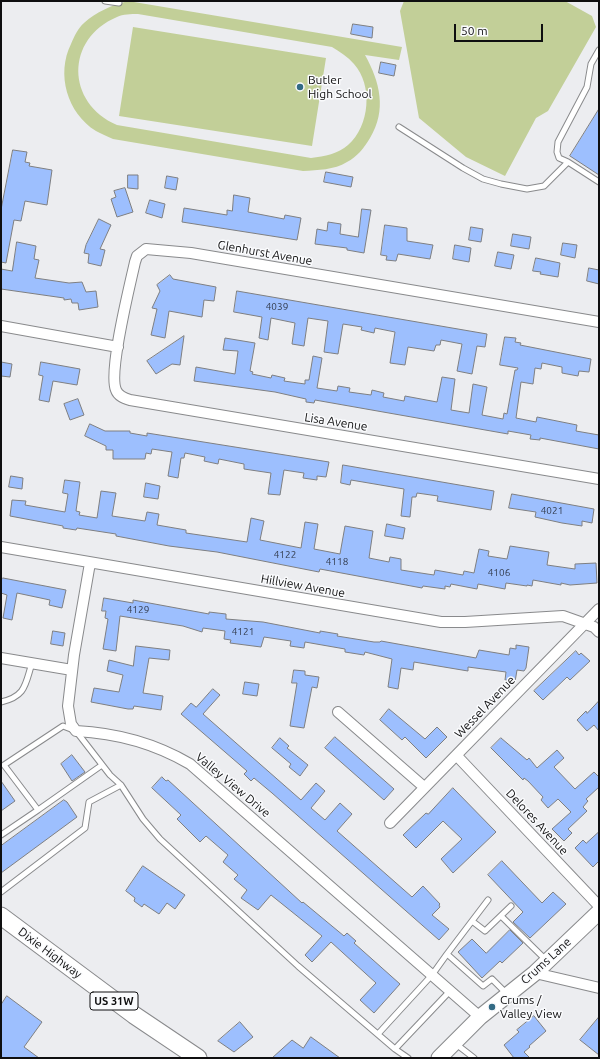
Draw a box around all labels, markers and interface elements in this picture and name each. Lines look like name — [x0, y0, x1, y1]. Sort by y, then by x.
scale bar — [456, 16, 545, 42]
text: 50 m — [461, 24, 488, 37]
place label: Butler High School — [308, 73, 372, 101]
marker: Butler High School — [295, 82, 305, 92]
street label: Glenhurst Avenue — [217, 238, 313, 268]
house number: 4039 — [266, 301, 288, 313]
street label: Lisa Avenue — [303, 410, 369, 434]
house number: 4021 — [541, 505, 563, 517]
house number: 4122 — [274, 549, 296, 561]
house number: 4118 — [326, 556, 348, 568]
house number: 4106 — [488, 567, 510, 579]
street label: Hillview Avenue — [260, 571, 346, 601]
house number: 4129 — [127, 604, 149, 616]
house number: 4121 — [232, 626, 254, 638]
street label: Wessel Avenue — [452, 673, 518, 741]
street label: Valley View Drive — [193, 750, 273, 820]
street label: Delores Avenue — [503, 786, 571, 858]
street label: Dixie Highway — [15, 924, 85, 982]
street label: Crums Lane — [518, 935, 574, 987]
road number: US 31W — [90, 992, 138, 1010]
place label: Crums / Valley View — [500, 993, 562, 1021]
marker: Crums / Valley View — [487, 1002, 497, 1012]

